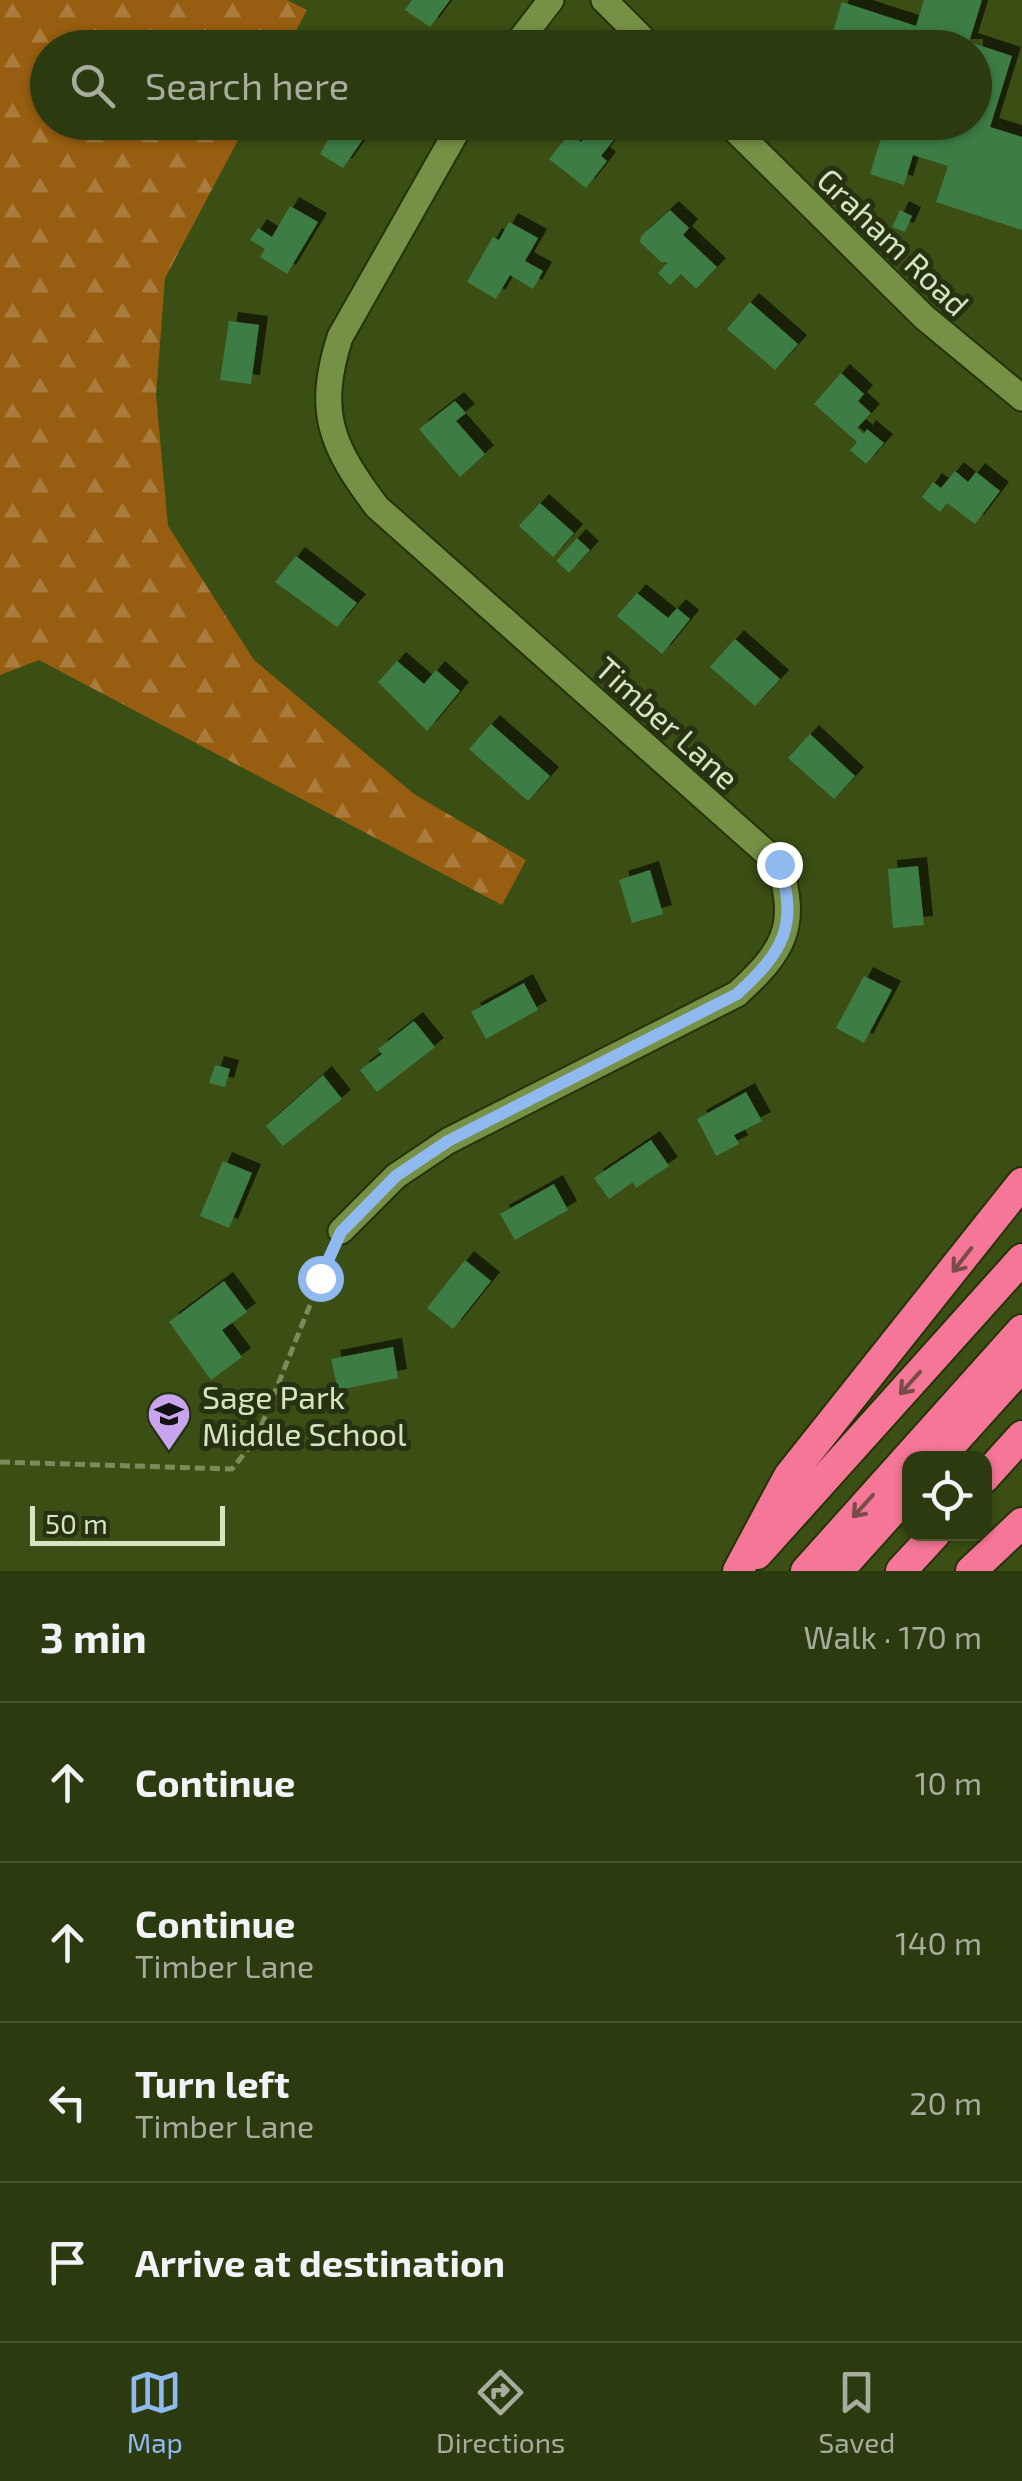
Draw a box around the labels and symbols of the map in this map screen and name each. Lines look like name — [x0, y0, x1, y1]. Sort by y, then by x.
street label: Graham Road — [810, 159, 978, 323]
street label: Timber Lane — [589, 648, 747, 796]
route end — [757, 842, 803, 888]
one-way arrow — [952, 1246, 973, 1273]
route start — [298, 1256, 344, 1302]
one-way arrow — [899, 1370, 922, 1396]
place label: Sage Park Middle School — [202, 1377, 407, 1452]
school or university icon: Sage Park Middle School — [146, 1391, 192, 1452]
one-way arrow — [852, 1493, 875, 1518]
scale bar — [30, 1501, 225, 1546]

